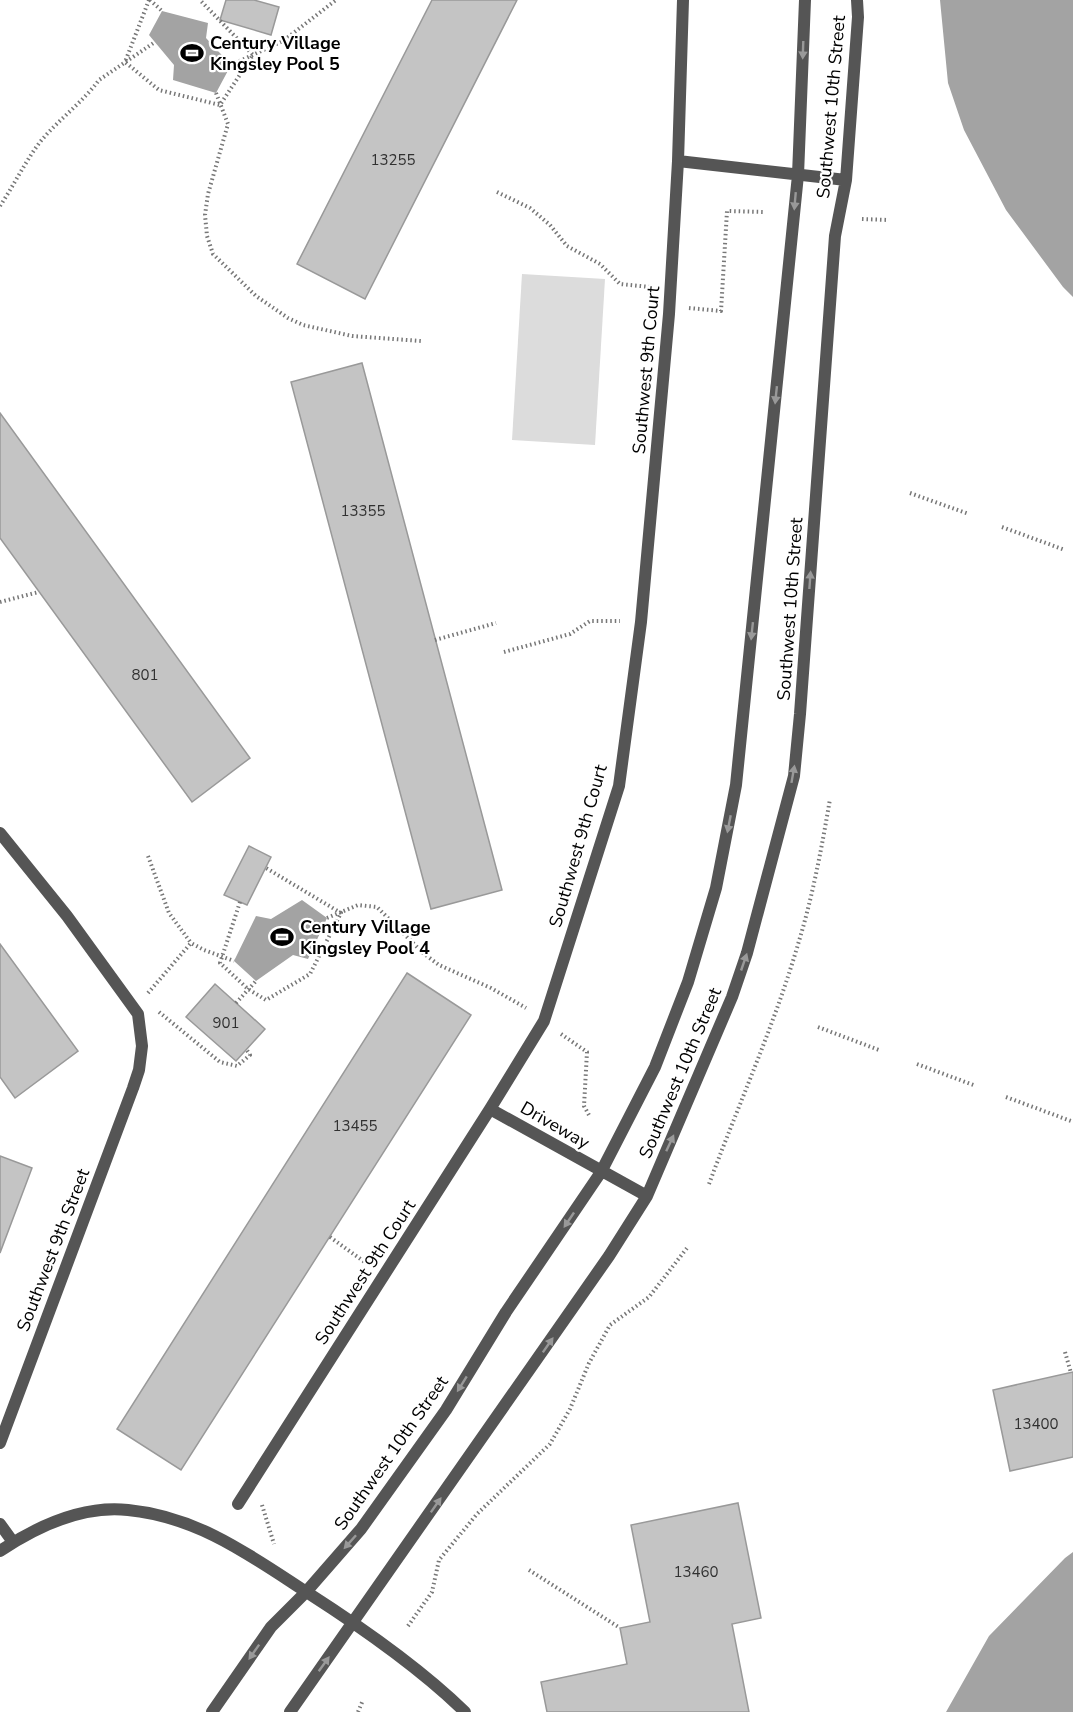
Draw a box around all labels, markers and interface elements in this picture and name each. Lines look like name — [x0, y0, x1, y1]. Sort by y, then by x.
street label: Southwest 10th Street — [811, 14, 851, 199]
place label: Century Village Kingsley Pool 5 — [210, 31, 341, 76]
sports icon: Century Village Kingsley Pool 5 — [179, 40, 205, 66]
one-way arrow — [798, 41, 807, 60]
house number: 13255 — [370, 150, 416, 170]
one-way arrow — [790, 192, 800, 211]
street label: Southwest 9th Court — [627, 284, 665, 455]
one-way arrow — [771, 386, 781, 405]
house number: 13355 — [340, 501, 386, 521]
street label: Southwest 10th Street — [772, 516, 808, 701]
one-way arrow — [805, 570, 815, 589]
one-way arrow — [747, 621, 757, 640]
house number: 801 — [131, 665, 159, 685]
street label: Southwest 9th Court — [543, 761, 613, 930]
one-way arrow — [789, 764, 798, 783]
one-way arrow — [724, 815, 733, 834]
place label: Century Village Kingsley Pool 4 — [300, 915, 431, 960]
sports icon: Century Village Kingsley Pool 4 — [269, 924, 295, 950]
one-way arrow — [739, 953, 749, 971]
street label: Southwest 10th Street — [633, 983, 727, 1162]
house number: 901 — [212, 1013, 240, 1033]
street label: Driveway — [516, 1096, 595, 1155]
house number: 13455 — [332, 1116, 378, 1136]
one-way arrow — [666, 1135, 675, 1152]
street label: Southwest 9th Street — [11, 1164, 95, 1335]
street label: Southwest 9th Court — [309, 1194, 421, 1349]
one-way arrow — [563, 1212, 575, 1228]
one-way arrow — [542, 1337, 554, 1353]
street label: Southwest 10th Street — [329, 1370, 454, 1535]
one-way arrow — [457, 1376, 468, 1392]
house number: 13400 — [1013, 1414, 1059, 1434]
one-way arrow — [430, 1497, 442, 1513]
one-way arrow — [343, 1535, 356, 1550]
house number: 13460 — [673, 1562, 719, 1582]
one-way arrow — [248, 1643, 260, 1659]
one-way arrow — [318, 1657, 330, 1673]

